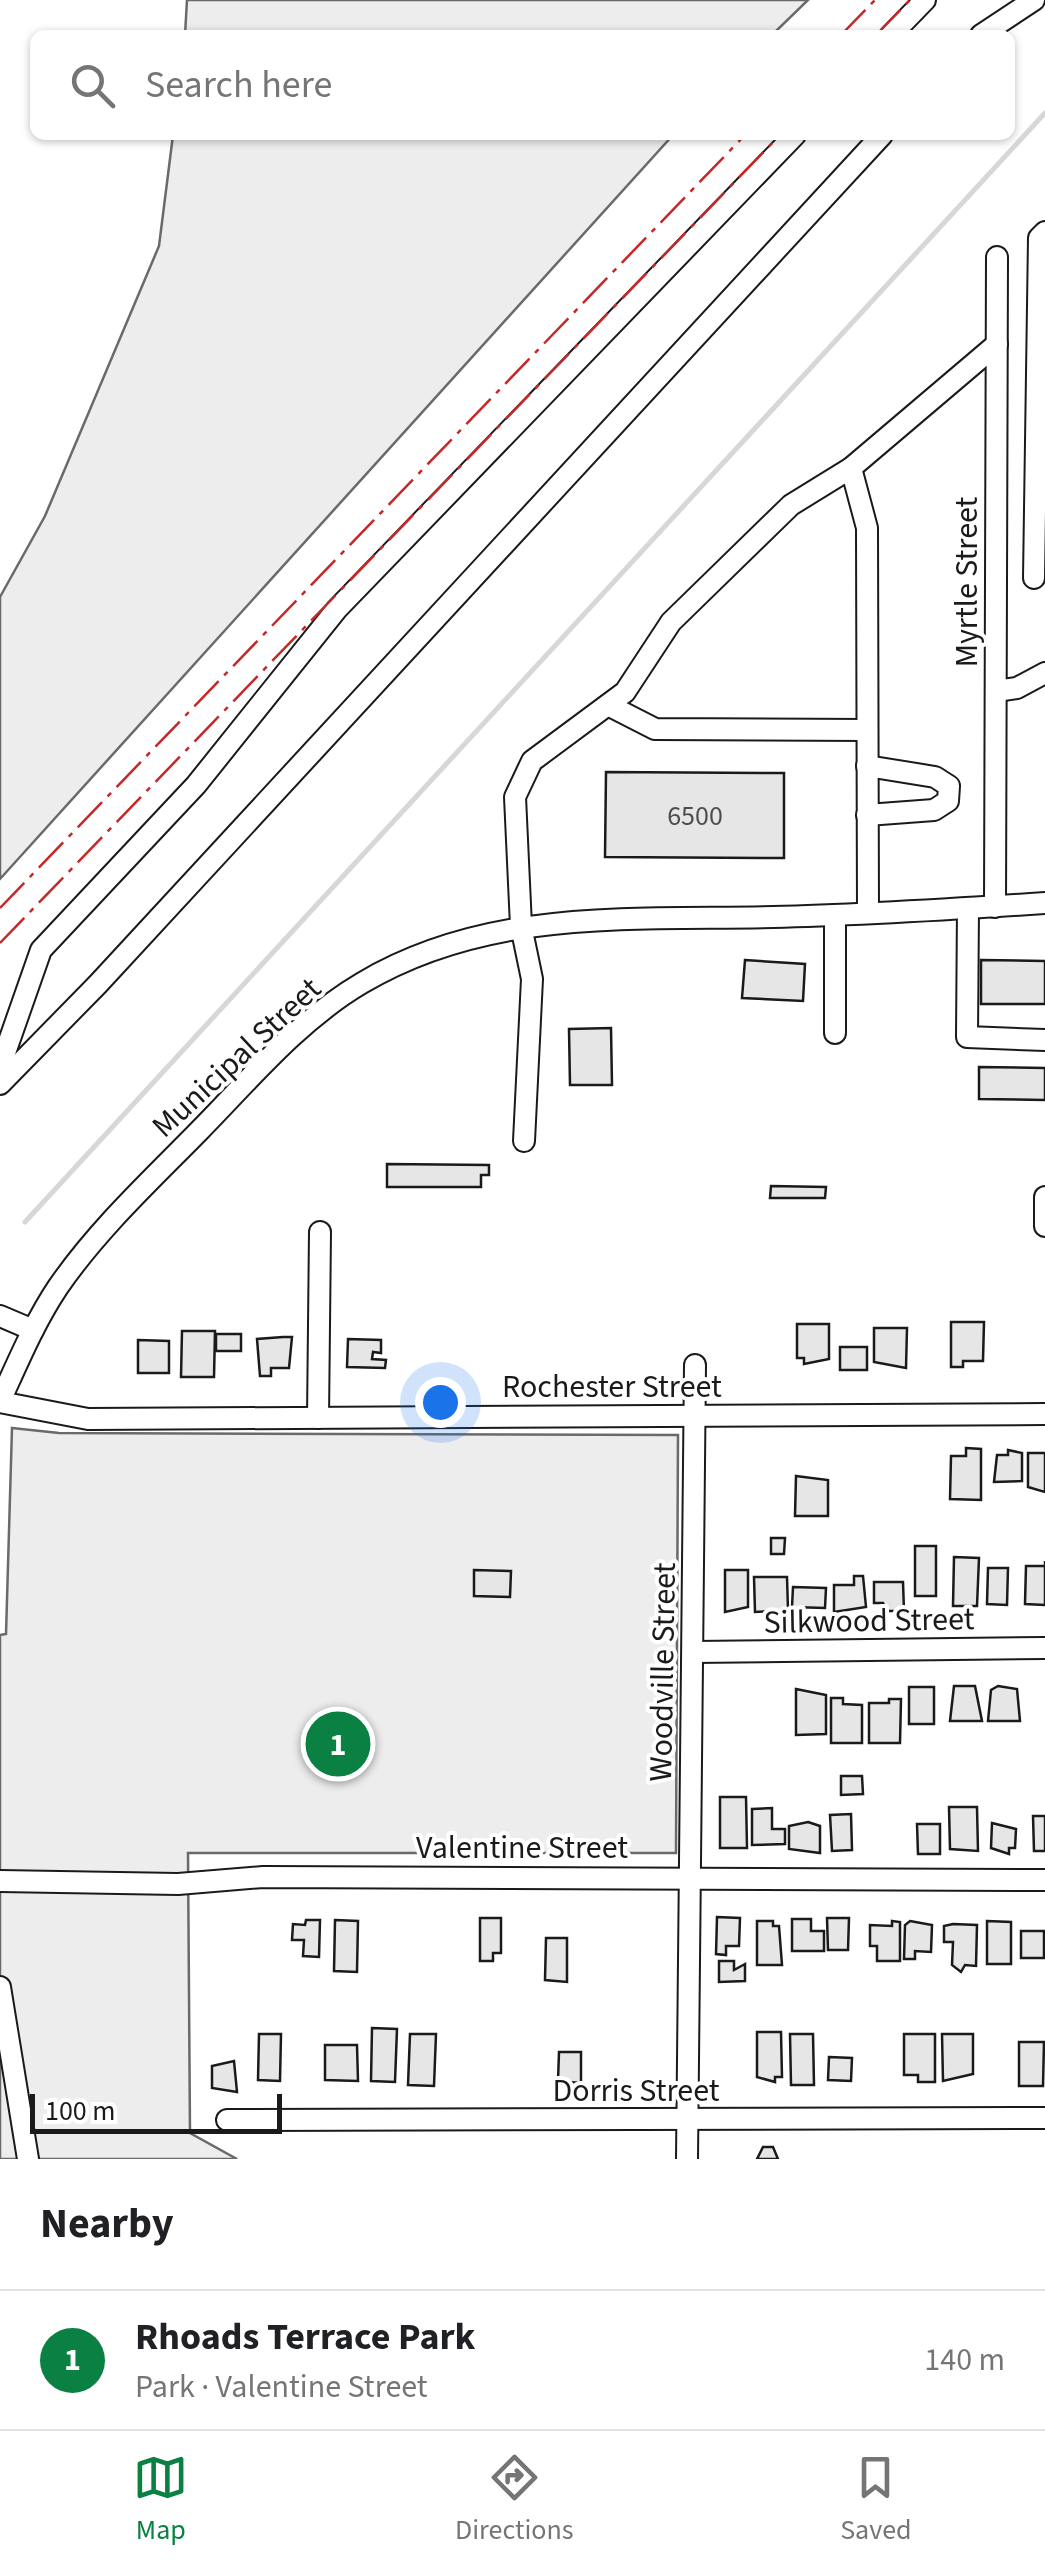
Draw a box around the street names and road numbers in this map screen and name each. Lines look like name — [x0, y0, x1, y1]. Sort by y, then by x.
street label: Myrtle Street — [944, 496, 990, 667]
street label: Municipal Street — [142, 967, 332, 1148]
street label: Rochester Street — [502, 1364, 722, 1410]
street label: Woodville Street — [638, 1562, 688, 1782]
street label: Silkwood Street — [763, 1596, 975, 1646]
street label: Valentine Street — [416, 1825, 628, 1871]
street label: Dorris Street — [552, 2068, 720, 2114]

